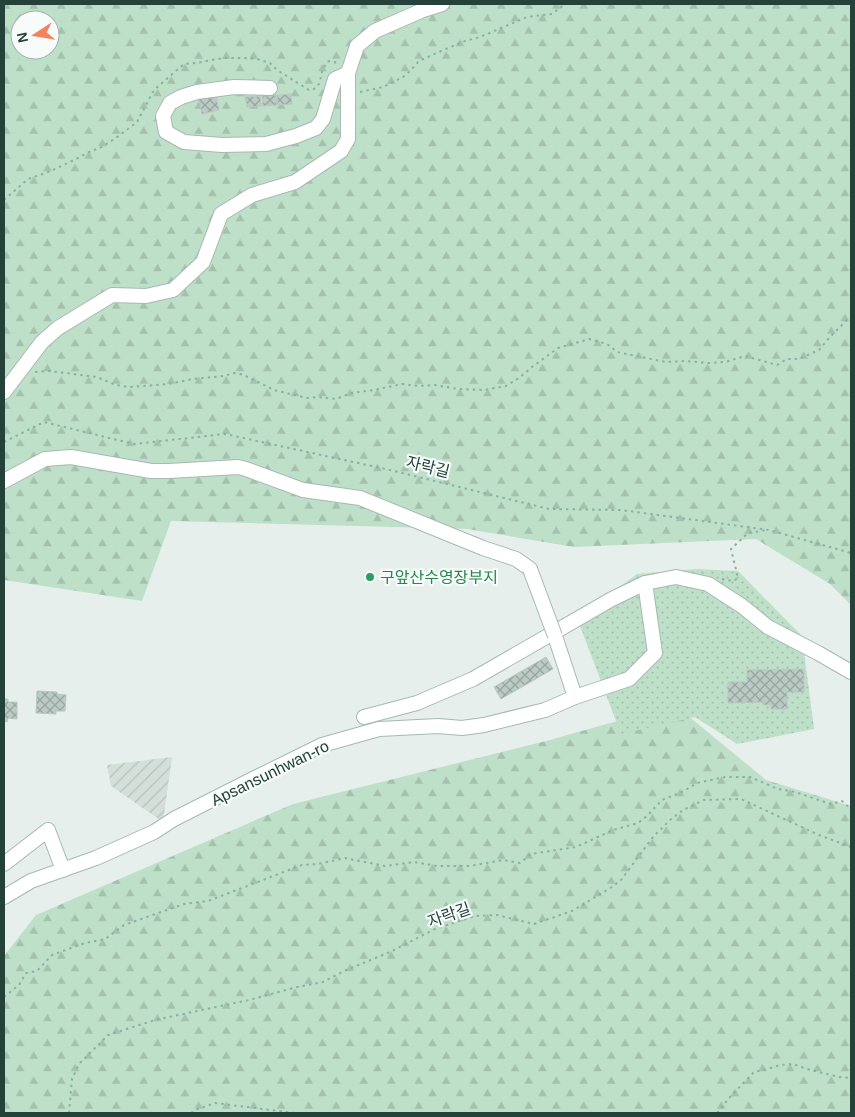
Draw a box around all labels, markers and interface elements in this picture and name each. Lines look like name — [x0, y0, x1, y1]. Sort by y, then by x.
north arrow — [10, 10, 60, 60]
text: N — [13, 31, 31, 44]
street label: 자락길 — [405, 453, 451, 481]
place label: 구앞산수영장부지 — [380, 569, 498, 586]
marker: 구앞산수영장부지 — [364, 571, 376, 583]
street label: Apsansunhwan-ro — [208, 737, 332, 809]
street label: 자락길 — [425, 900, 473, 930]

